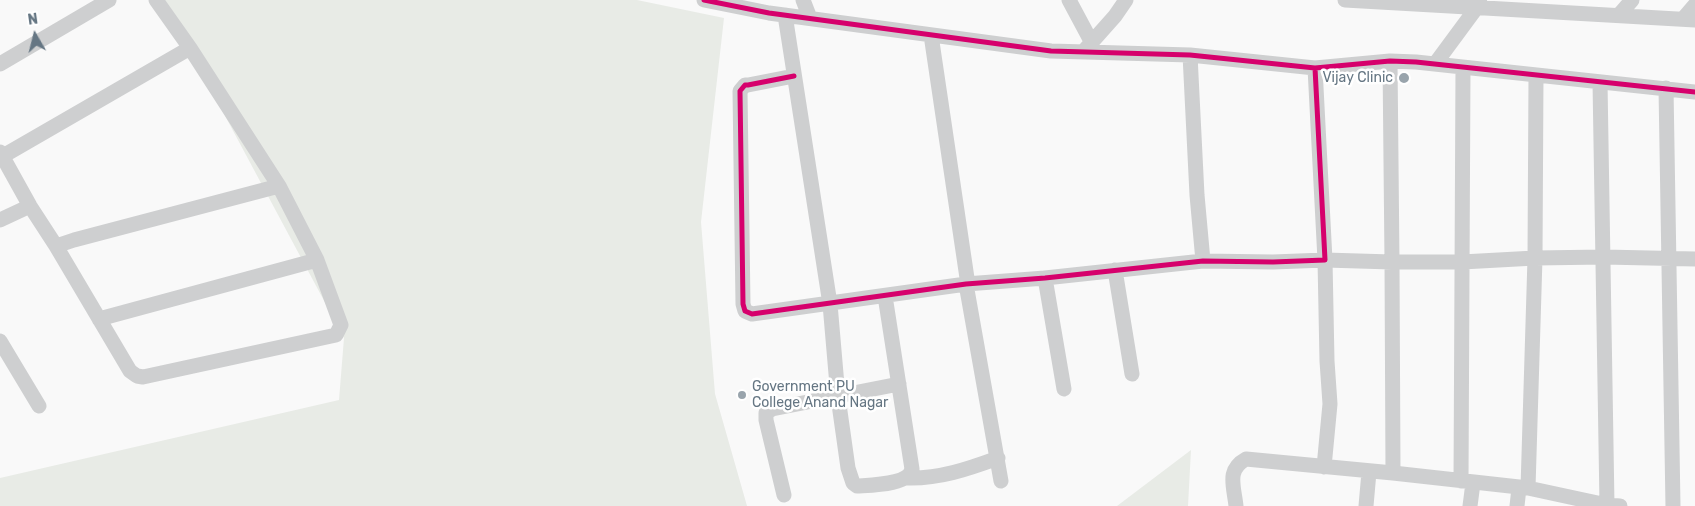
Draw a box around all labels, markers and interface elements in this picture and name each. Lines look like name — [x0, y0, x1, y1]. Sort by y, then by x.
north arrow — [10, 10, 60, 60]
text: N — [27, 11, 39, 29]
place label: Vijay Clinic — [1322, 70, 1393, 86]
marker: Vijay Clinic — [1397, 71, 1411, 85]
place label: Government PU College Anand Nagar — [752, 379, 888, 412]
marker: Government PU College Anand Nagar — [736, 389, 748, 401]

